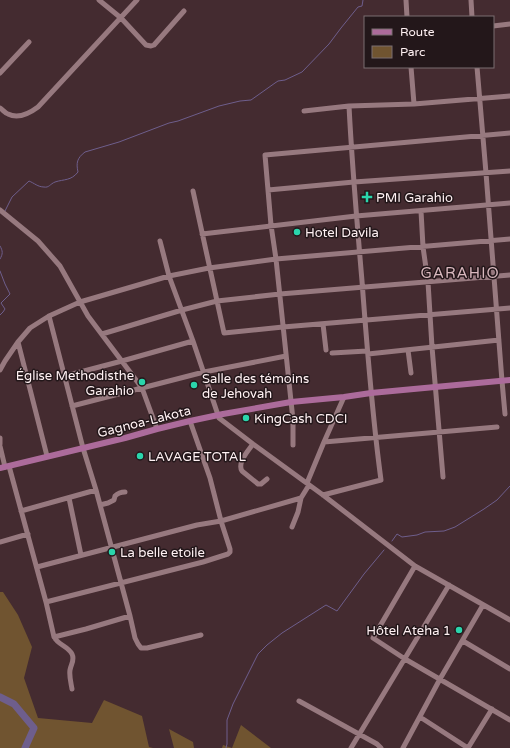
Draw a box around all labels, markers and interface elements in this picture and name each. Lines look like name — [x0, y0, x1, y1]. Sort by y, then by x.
legend — [364, 16, 494, 68]
text: Route — [400, 25, 435, 39]
text: Parc — [400, 45, 425, 59]
place label: PMI Garahio — [376, 190, 453, 206]
marker: PMI Garahio — [361, 191, 373, 203]
place label: Hotel Davila — [305, 225, 379, 241]
marker: Hotel Davila — [292, 227, 302, 237]
district label: GARAHIO — [420, 264, 500, 282]
place label: Église Methodisthe Garahio — [16, 368, 134, 399]
place label: Salle des témoins de Jehovah — [202, 371, 309, 402]
marker: Église Methodisthe Garahio — [137, 377, 147, 387]
marker: Salle des témoins de Jehovah — [189, 380, 199, 390]
street label: Gagnoa-Lakota — [96, 403, 193, 441]
place label: KingCash CDCI — [254, 411, 347, 427]
marker: KingCash CDCI — [241, 413, 251, 423]
place label: LAVAGE TOTAL — [148, 449, 246, 465]
marker: LAVAGE TOTAL — [135, 451, 145, 461]
place label: La belle etoile — [120, 545, 205, 561]
marker: La belle etoile — [107, 547, 117, 557]
place label: Hôtel Ateha 1 — [366, 623, 451, 639]
marker: Hôtel Ateha 1 — [454, 625, 464, 635]

